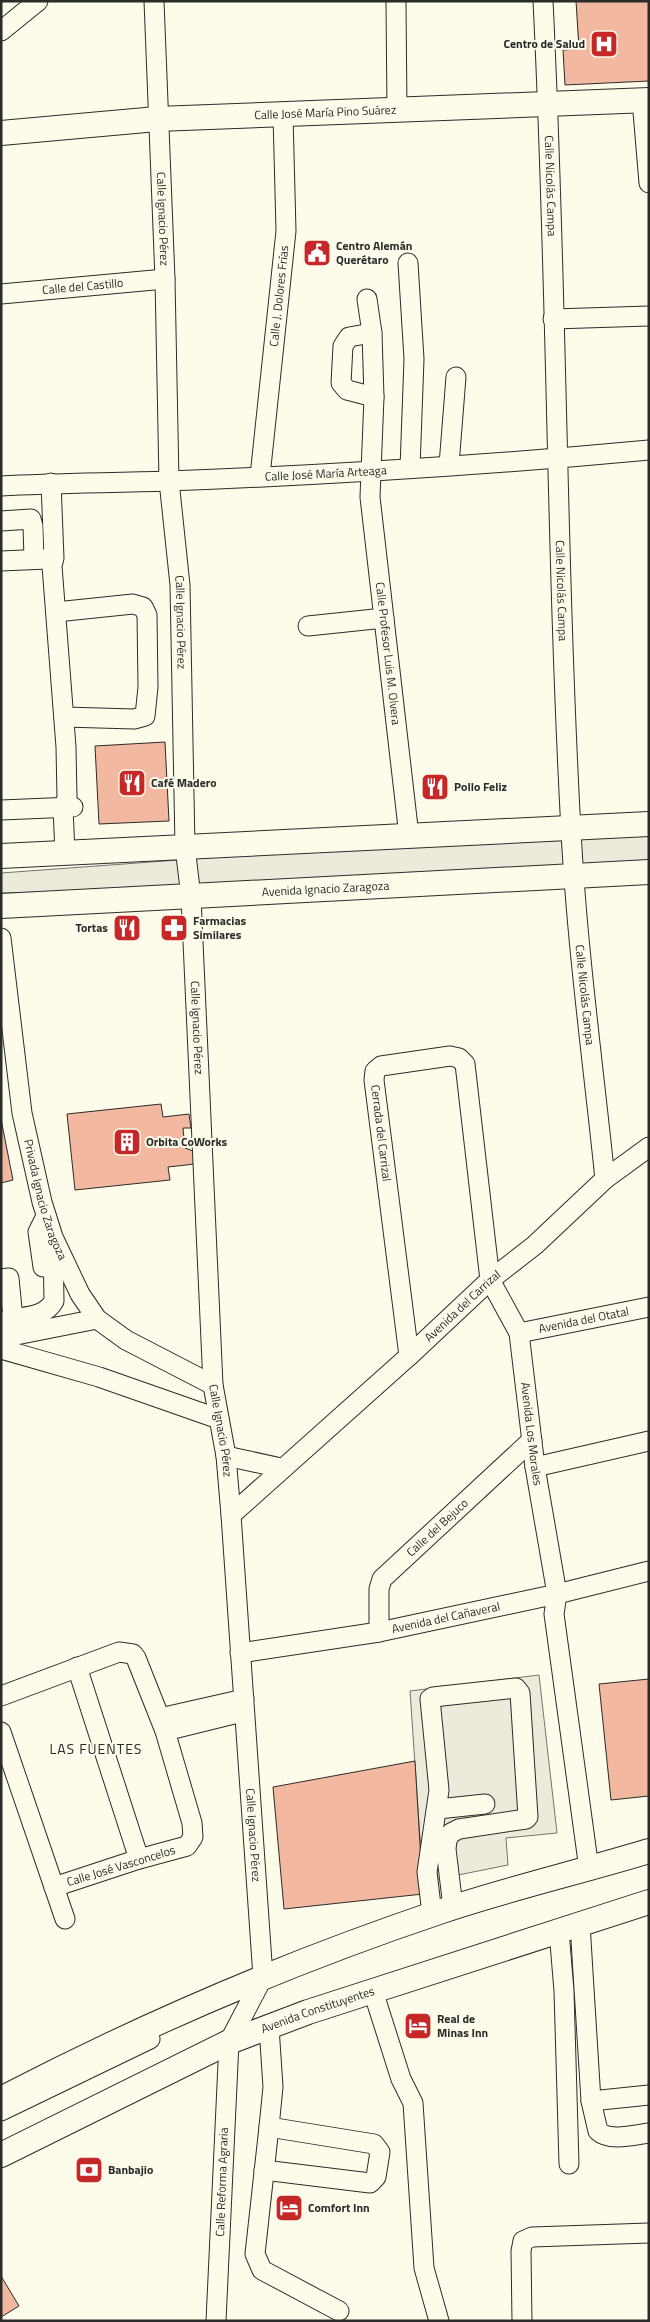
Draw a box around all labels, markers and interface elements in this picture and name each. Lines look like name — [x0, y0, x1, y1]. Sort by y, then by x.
hospital icon: Centro de Salud — [589, 29, 619, 59]
place label: Centro de Salud — [503, 34, 585, 53]
street label: Calle José María Pino Suárez — [254, 100, 397, 124]
street label: Calle Nicolás Campa — [540, 135, 562, 237]
street label: Calle Ignacio Pérez — [152, 172, 174, 266]
place label: Centro Alemán Querétaro — [336, 236, 412, 269]
public building icon: Centro Alemán Querétaro — [302, 238, 332, 268]
street label: Calle J. Dolores Frías — [264, 244, 293, 347]
street label: Calle del Castillo — [41, 273, 124, 299]
street label: Calle José María Arteaga — [264, 460, 387, 486]
street label: Calle Nicolás Campa — [551, 540, 573, 642]
street label: Calle Ignacio Pérez — [170, 574, 192, 669]
street label: Calle Profesor Luis M. Olvera — [371, 581, 406, 726]
restaurant icon: Café Madero — [117, 768, 147, 798]
restaurant icon: Pollo Feliz — [420, 772, 450, 802]
place label: Café Madero — [151, 773, 217, 792]
place label: Pollo Feliz — [454, 777, 507, 796]
street label: Avenida Ignacio Zaragoza — [261, 876, 390, 901]
place label: Farmacias Similares — [193, 911, 247, 944]
restaurant icon: Tortas — [112, 913, 142, 943]
pharmacy icon: Farmacias Similares — [159, 913, 189, 943]
place label: Tortas — [76, 918, 108, 937]
street label: Calle Nicolás Campa — [571, 944, 600, 1046]
street label: Calle Ignacio Pérez — [186, 980, 209, 1075]
street label: Cerrada del Carrizal — [366, 1083, 397, 1182]
building icon: Orbita CoWorks — [112, 1127, 142, 1157]
place label: Orbita CoWorks — [146, 1132, 228, 1151]
street label: Privada Ignacio Zaragoza — [19, 1137, 73, 1263]
street label: Avenida del Carrizal — [420, 1265, 505, 1346]
street label: Avenida del Otatal — [537, 1301, 630, 1338]
street label: Avenida Los Morales — [516, 1381, 548, 1487]
street label: Calle Ignacio Pérez — [204, 1383, 238, 1478]
street label: Calle del Bejuco — [402, 1494, 472, 1561]
street label: Avenida del Cañaveral — [390, 1596, 502, 1638]
district label: LAS FUENTES — [50, 1738, 142, 1759]
street label: Calle Ignacio Pérez — [241, 1788, 266, 1883]
street label: Calle José Vasconcelos — [64, 1840, 178, 1891]
street label: Avenida Constituyentes — [258, 1981, 377, 2038]
place label: Real de Minas Inn — [437, 2009, 488, 2042]
hotel icon: Real de Minas Inn — [403, 2011, 433, 2041]
street label: Calle Reforma Agraria — [210, 2127, 233, 2237]
bank icon: Banbajio — [74, 2155, 104, 2185]
place label: Banbajio — [108, 2160, 153, 2179]
hotel icon: Comfort Inn — [274, 2193, 304, 2223]
place label: Comfort Inn — [308, 2198, 370, 2217]

